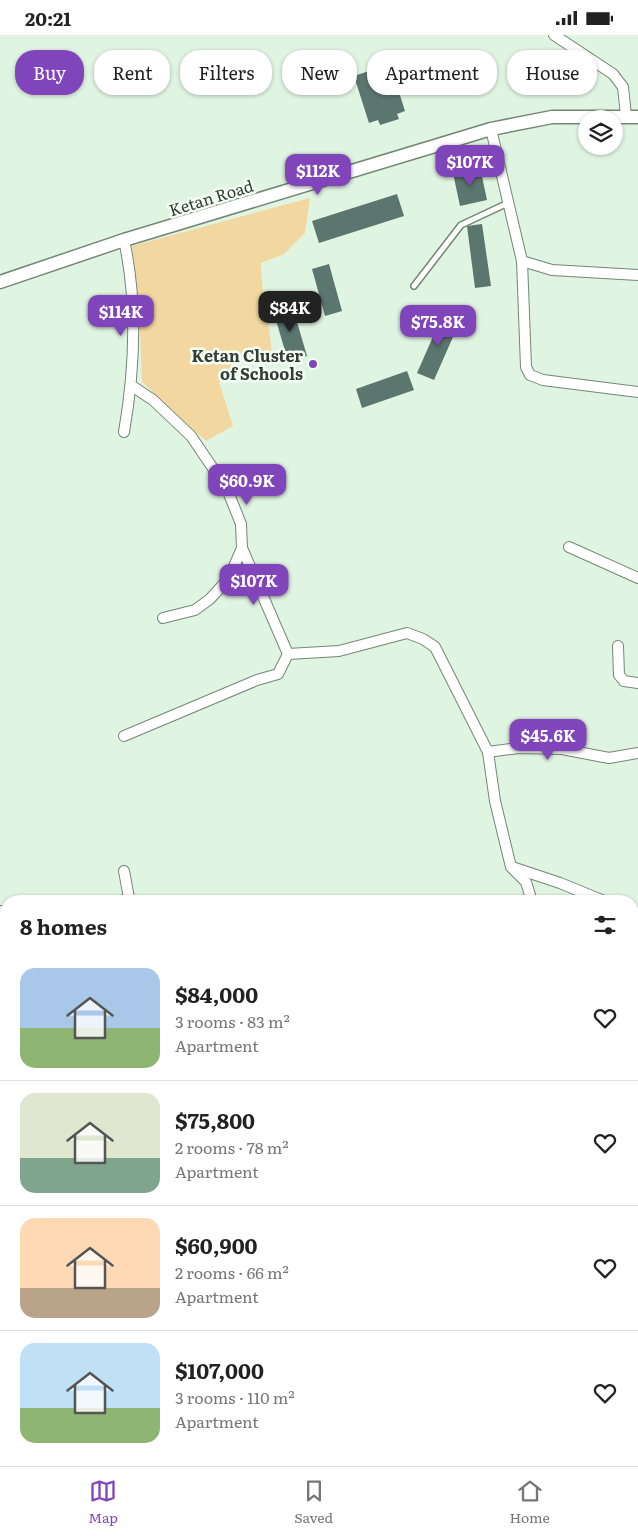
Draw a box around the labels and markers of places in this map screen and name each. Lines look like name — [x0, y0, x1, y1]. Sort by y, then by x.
pin: $107K — [435, 145, 505, 187]
pin: $112K — [283, 154, 353, 196]
pin: $84K — [260, 291, 320, 333]
pin: $114K — [86, 295, 156, 337]
pin: $75.8K — [397, 305, 479, 347]
place label: Ketan Cluster of Schools — [192, 343, 303, 385]
marker: Ketan Cluster of Schools — [307, 358, 319, 370]
pin: $60.9K — [206, 463, 288, 506]
pin: $107K — [219, 563, 289, 606]
pin: $45.6K — [507, 719, 589, 761]

